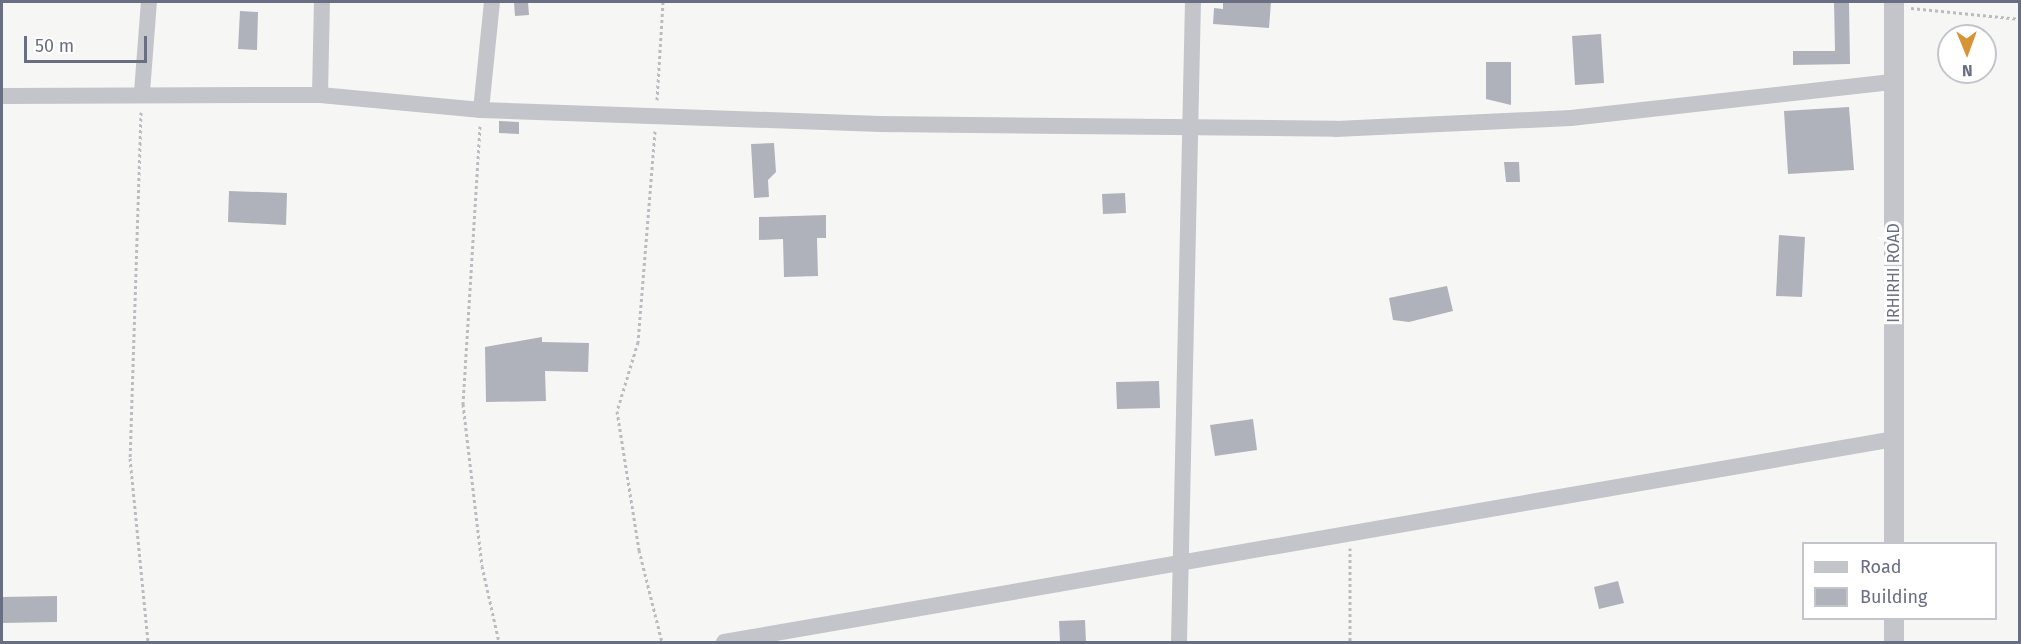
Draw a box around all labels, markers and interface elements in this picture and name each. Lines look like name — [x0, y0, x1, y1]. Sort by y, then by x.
scale bar — [27, 24, 150, 62]
north arrow — [1937, 24, 1997, 84]
text: 50 m — [35, 35, 74, 57]
text: N — [1962, 61, 1973, 80]
street label: IRHIRHI ROAD — [1884, 223, 1904, 323]
legend — [1802, 542, 1997, 620]
text: Road — [1860, 556, 1902, 578]
text: Building — [1860, 586, 1927, 608]

